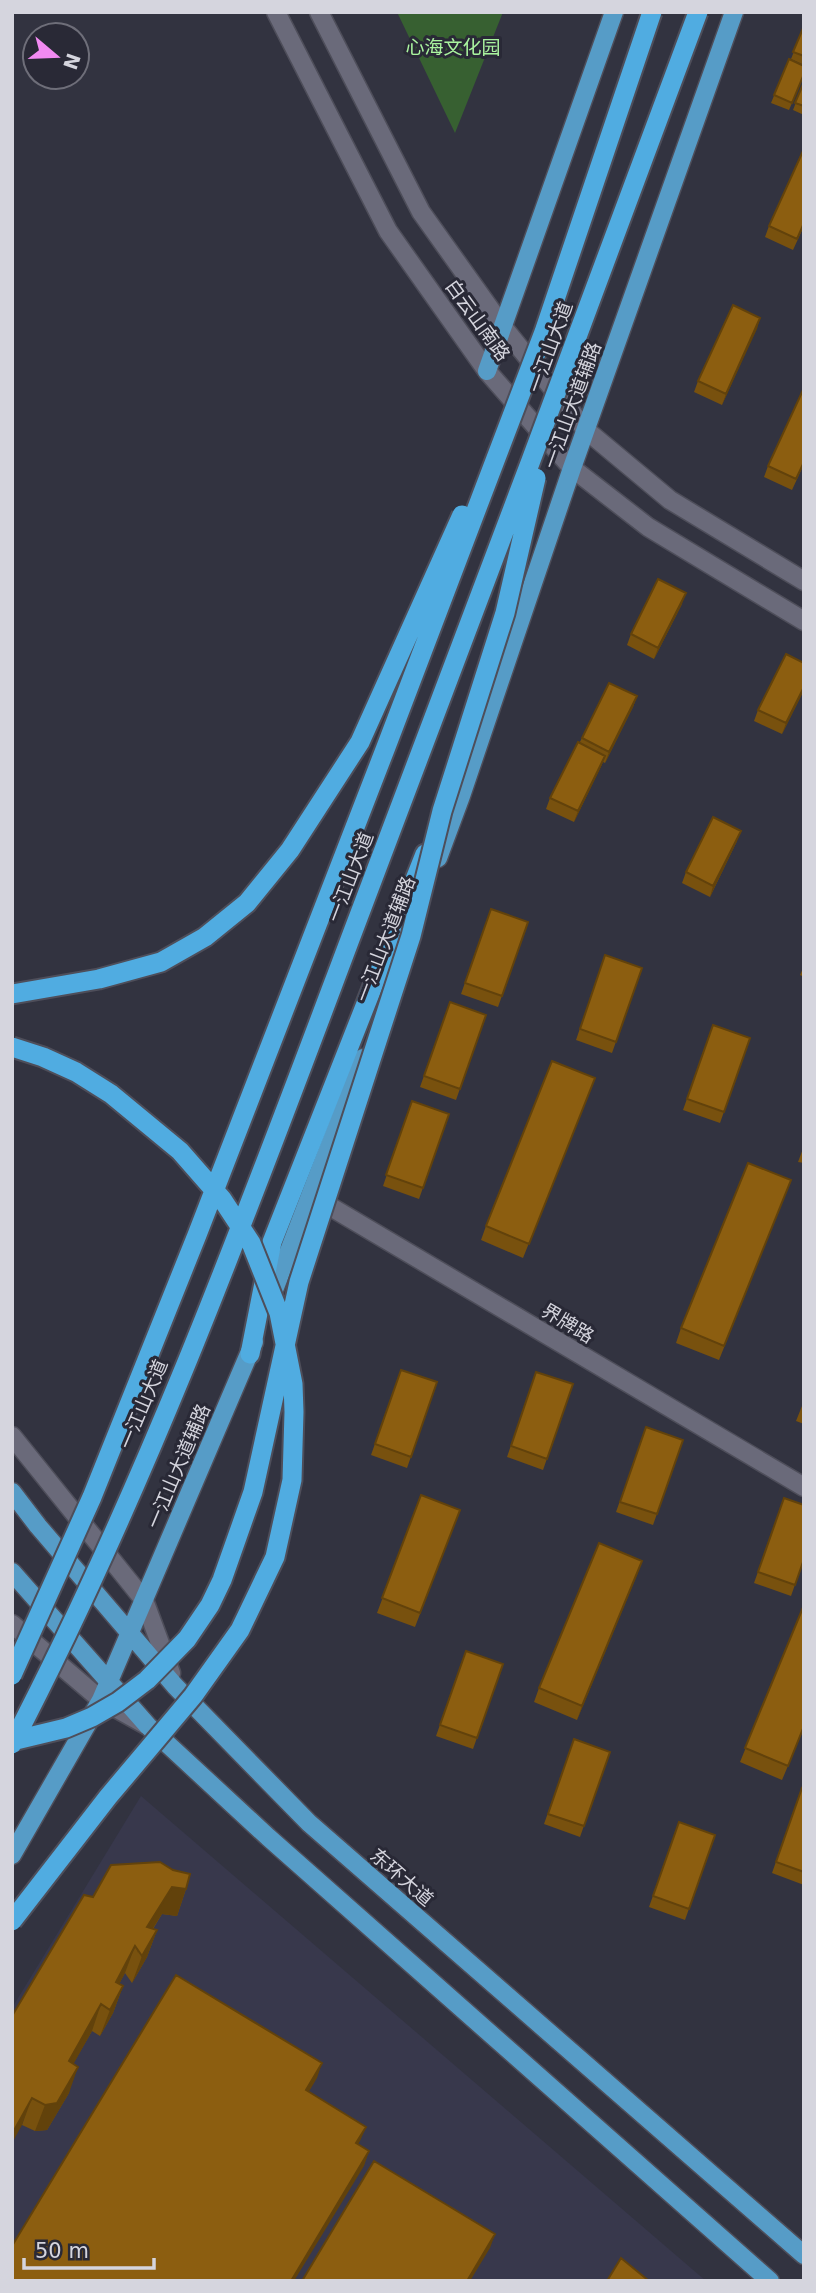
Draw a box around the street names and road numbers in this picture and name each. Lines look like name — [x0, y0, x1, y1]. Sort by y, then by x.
street label: 白云山南路 — [441, 275, 515, 365]
street label: 一江山大道 — [523, 299, 577, 395]
street label: 一江山大道辅路 — [539, 339, 605, 471]
street label: 一江山大道 — [323, 829, 377, 925]
street label: 一江山大道辅路 — [351, 873, 419, 1005]
street label: 界牌路 — [538, 1299, 598, 1347]
street label: 一江山大道 — [114, 1356, 172, 1452]
street label: 一江山大道辅路 — [142, 1400, 214, 1532]
street label: 东环大道 — [366, 1844, 438, 1910]

